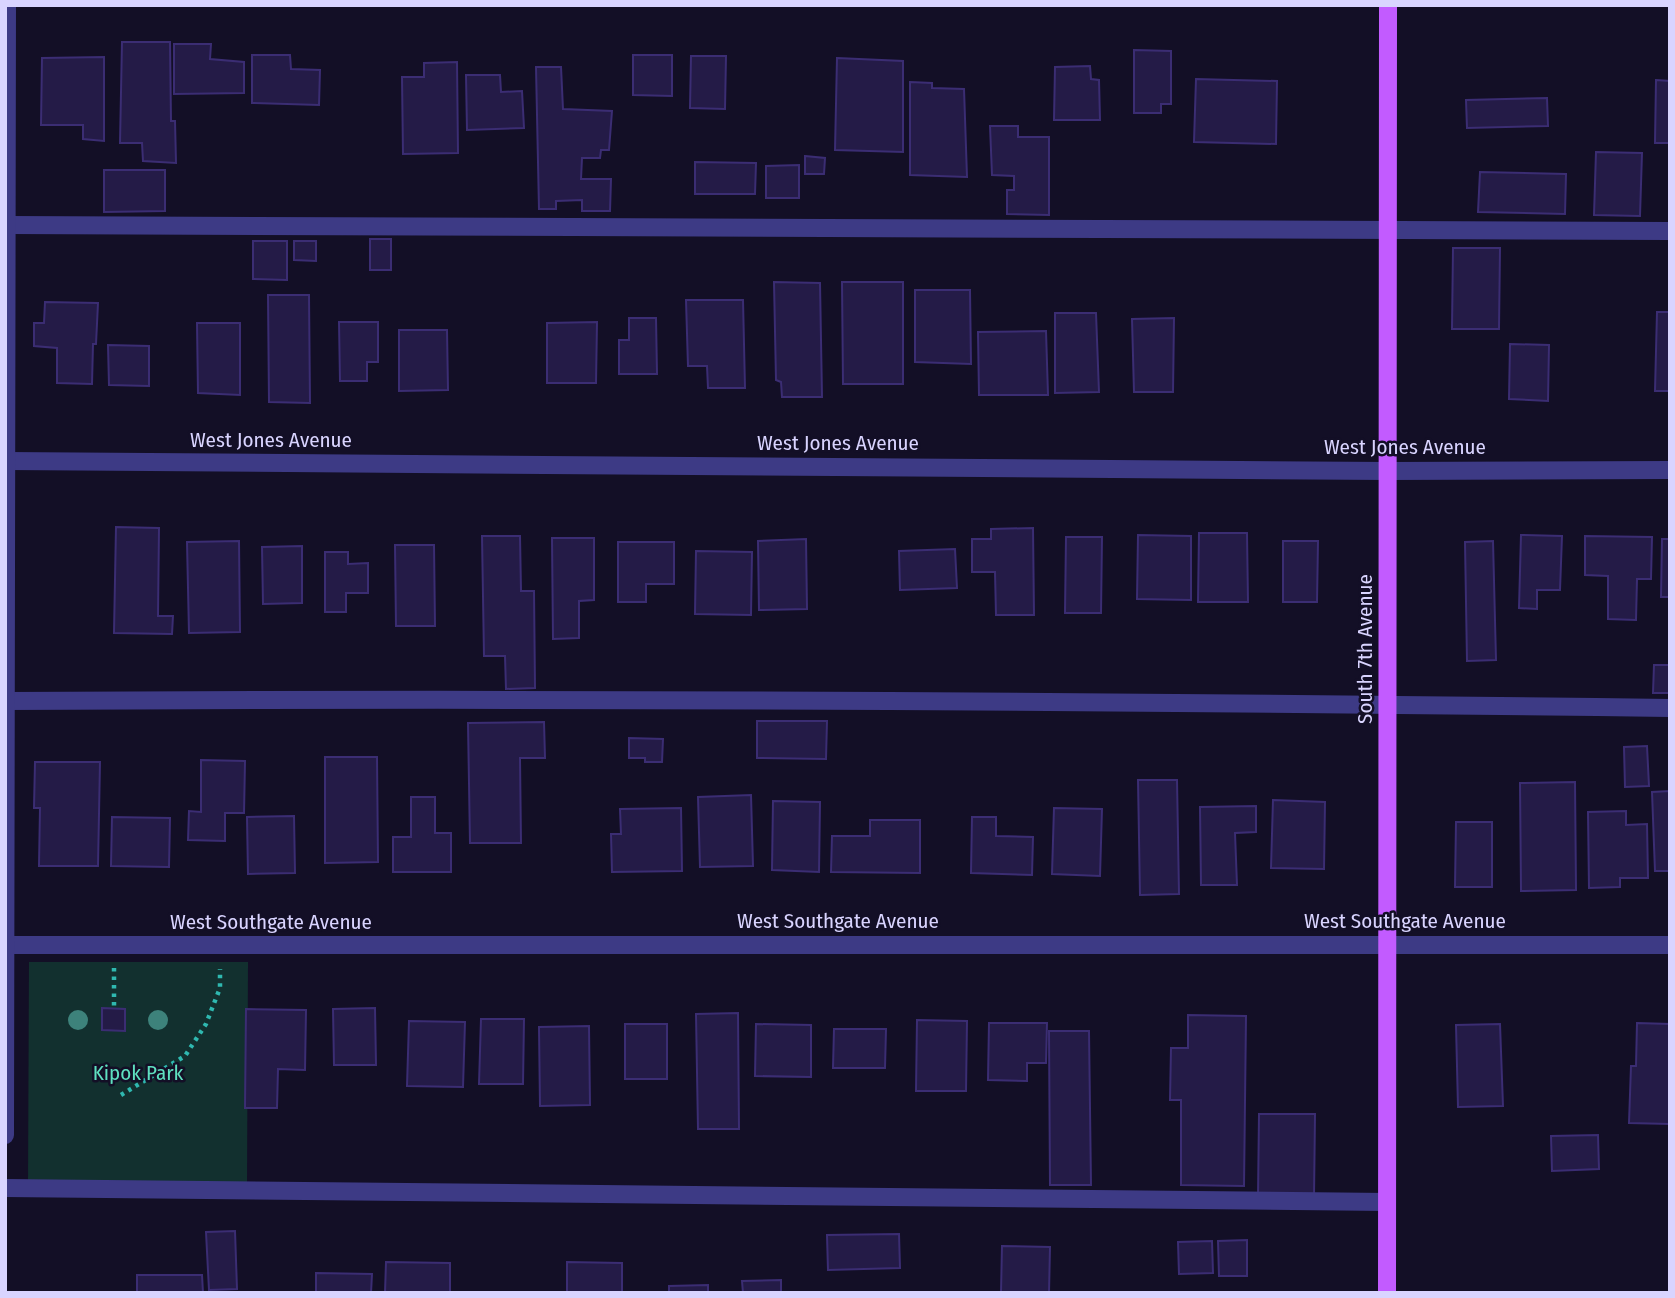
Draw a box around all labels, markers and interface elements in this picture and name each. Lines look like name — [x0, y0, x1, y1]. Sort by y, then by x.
street label: West Jones Avenue — [190, 427, 352, 453]
street label: West Jones Avenue — [757, 430, 919, 456]
street label: West Jones Avenue — [1324, 434, 1486, 460]
street label: South 7th Avenue — [1352, 574, 1378, 724]
street label: West Southgate Avenue — [737, 908, 939, 934]
street label: West Southgate Avenue — [1304, 908, 1506, 934]
street label: West Southgate Avenue — [170, 909, 372, 935]
park label: Kipok Park — [93, 1060, 184, 1086]

